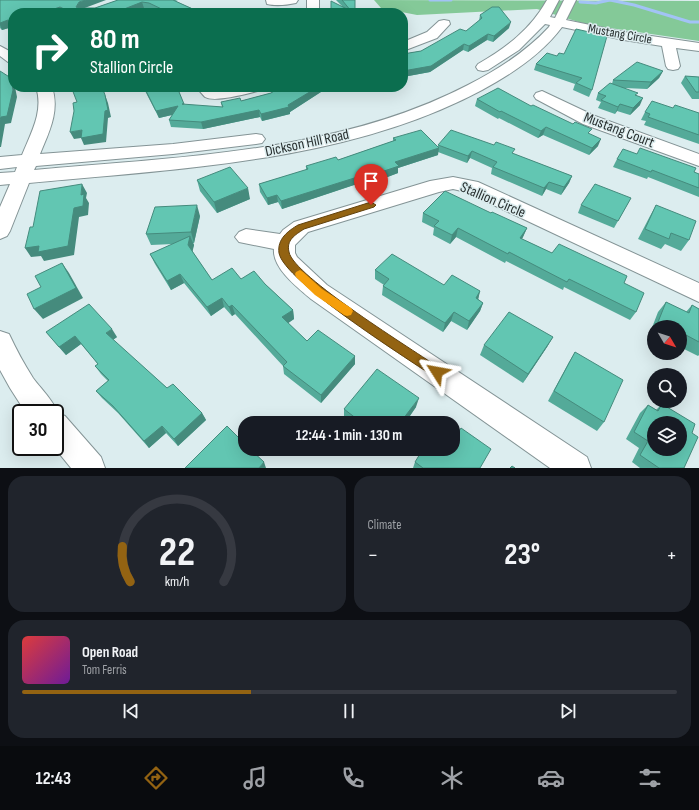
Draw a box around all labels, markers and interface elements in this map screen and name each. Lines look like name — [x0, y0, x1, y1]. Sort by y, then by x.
street label: Mustang Circle — [587, 21, 653, 47]
text: 80 m — [90, 23, 139, 56]
icon: right — [24, 24, 76, 76]
text: Stallion Circle — [90, 57, 173, 78]
street label: Mustang Court — [581, 108, 657, 152]
street label: Dickson Hill Road — [263, 125, 351, 161]
pin — [354, 164, 388, 205]
icon: arrive — [360, 170, 382, 192]
street label: Stallion Circle — [457, 178, 529, 222]
north arrow — [647, 320, 687, 360]
map controls — [647, 320, 687, 456]
position arrow — [416, 351, 458, 393]
button: search — [647, 368, 687, 408]
speed limit sign: 30 — [12, 404, 64, 456]
button: layers — [647, 416, 687, 456]
text: 12:44 · 1 min · 130 m — [296, 426, 402, 445]
text: Climate — [368, 517, 401, 533]
text: 22 — [159, 528, 195, 577]
text: 23° — [504, 537, 540, 573]
text: − — [368, 542, 378, 569]
text: + — [666, 542, 677, 569]
text: km/h — [164, 573, 189, 590]
text: Open Road — [82, 643, 138, 662]
text: Tom Ferris — [82, 662, 127, 678]
icon: previous — [120, 700, 142, 722]
icon: pause — [338, 700, 360, 722]
icon: next — [557, 700, 579, 722]
icon: directions — [142, 764, 170, 792]
icon: music — [241, 764, 269, 792]
icon: phone — [339, 764, 367, 792]
icon: climate — [438, 764, 466, 792]
icon: car — [537, 764, 565, 792]
icon: filters — [636, 764, 664, 792]
text: 12:43 — [35, 768, 71, 789]

